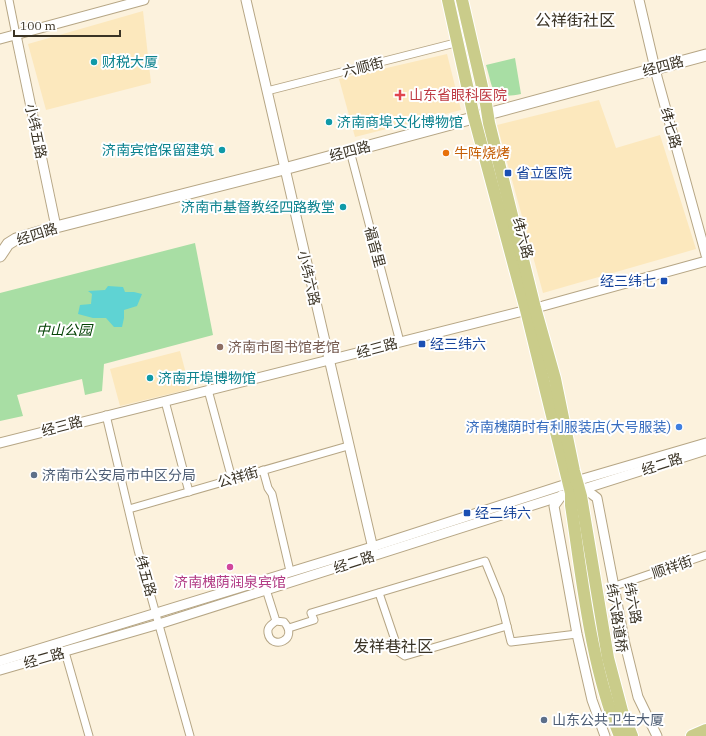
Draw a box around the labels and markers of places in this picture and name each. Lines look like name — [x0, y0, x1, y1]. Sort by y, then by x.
place label: 财税大厦 — [102, 53, 158, 71]
marker: 财税大厦 — [89, 57, 99, 67]
place label: 山东省眼科医院 — [409, 86, 507, 104]
marker: 山东省眼科医院 — [394, 89, 406, 101]
place label: 济南商埠文化博物馆 — [337, 113, 463, 131]
marker: 济南商埠文化博物馆 — [324, 117, 334, 127]
place label: 济南宾馆保留建筑 — [102, 141, 214, 159]
place label: 牛阵烧烤 — [454, 144, 510, 162]
marker: 济南宾馆保留建筑 — [217, 145, 227, 155]
marker: 牛阵烧烤 — [441, 148, 451, 158]
place label: 省立医院 — [516, 164, 572, 182]
marker: 省立医院 — [503, 168, 513, 178]
place label: 济南市基督教经四路教堂 — [181, 198, 335, 216]
marker: 济南市基督教经四路教堂 — [338, 202, 348, 212]
place label: 经三纬七 — [600, 272, 656, 290]
marker: 经三纬七 — [659, 276, 669, 286]
place label: 经三纬六 — [430, 335, 486, 353]
place label: 济南市图书馆老馆 — [228, 338, 340, 356]
marker: 经三纬六 — [417, 339, 427, 349]
marker: 济南市图书馆老馆 — [215, 342, 225, 352]
place label: 济南开埠博物馆 — [158, 369, 256, 387]
marker: 济南开埠博物馆 — [145, 373, 155, 383]
place label: 济南槐荫时有利服装店(大号服装) — [466, 418, 671, 436]
marker: 济南槐荫时有利服装店(大号服装) — [674, 422, 684, 432]
place label: 济南市公安局市中区分局 — [42, 466, 196, 484]
marker: 济南市公安局市中区分局 — [29, 470, 39, 480]
place label: 经二纬六 — [475, 504, 531, 522]
marker: 经二纬六 — [462, 508, 472, 518]
marker: 济南槐荫润泉宾馆 — [225, 562, 235, 572]
place label: 济南槐荫润泉宾馆 — [174, 573, 286, 591]
place label: 山东公共卫生大厦 — [552, 711, 664, 729]
marker: 山东公共卫生大厦 — [539, 715, 549, 725]

